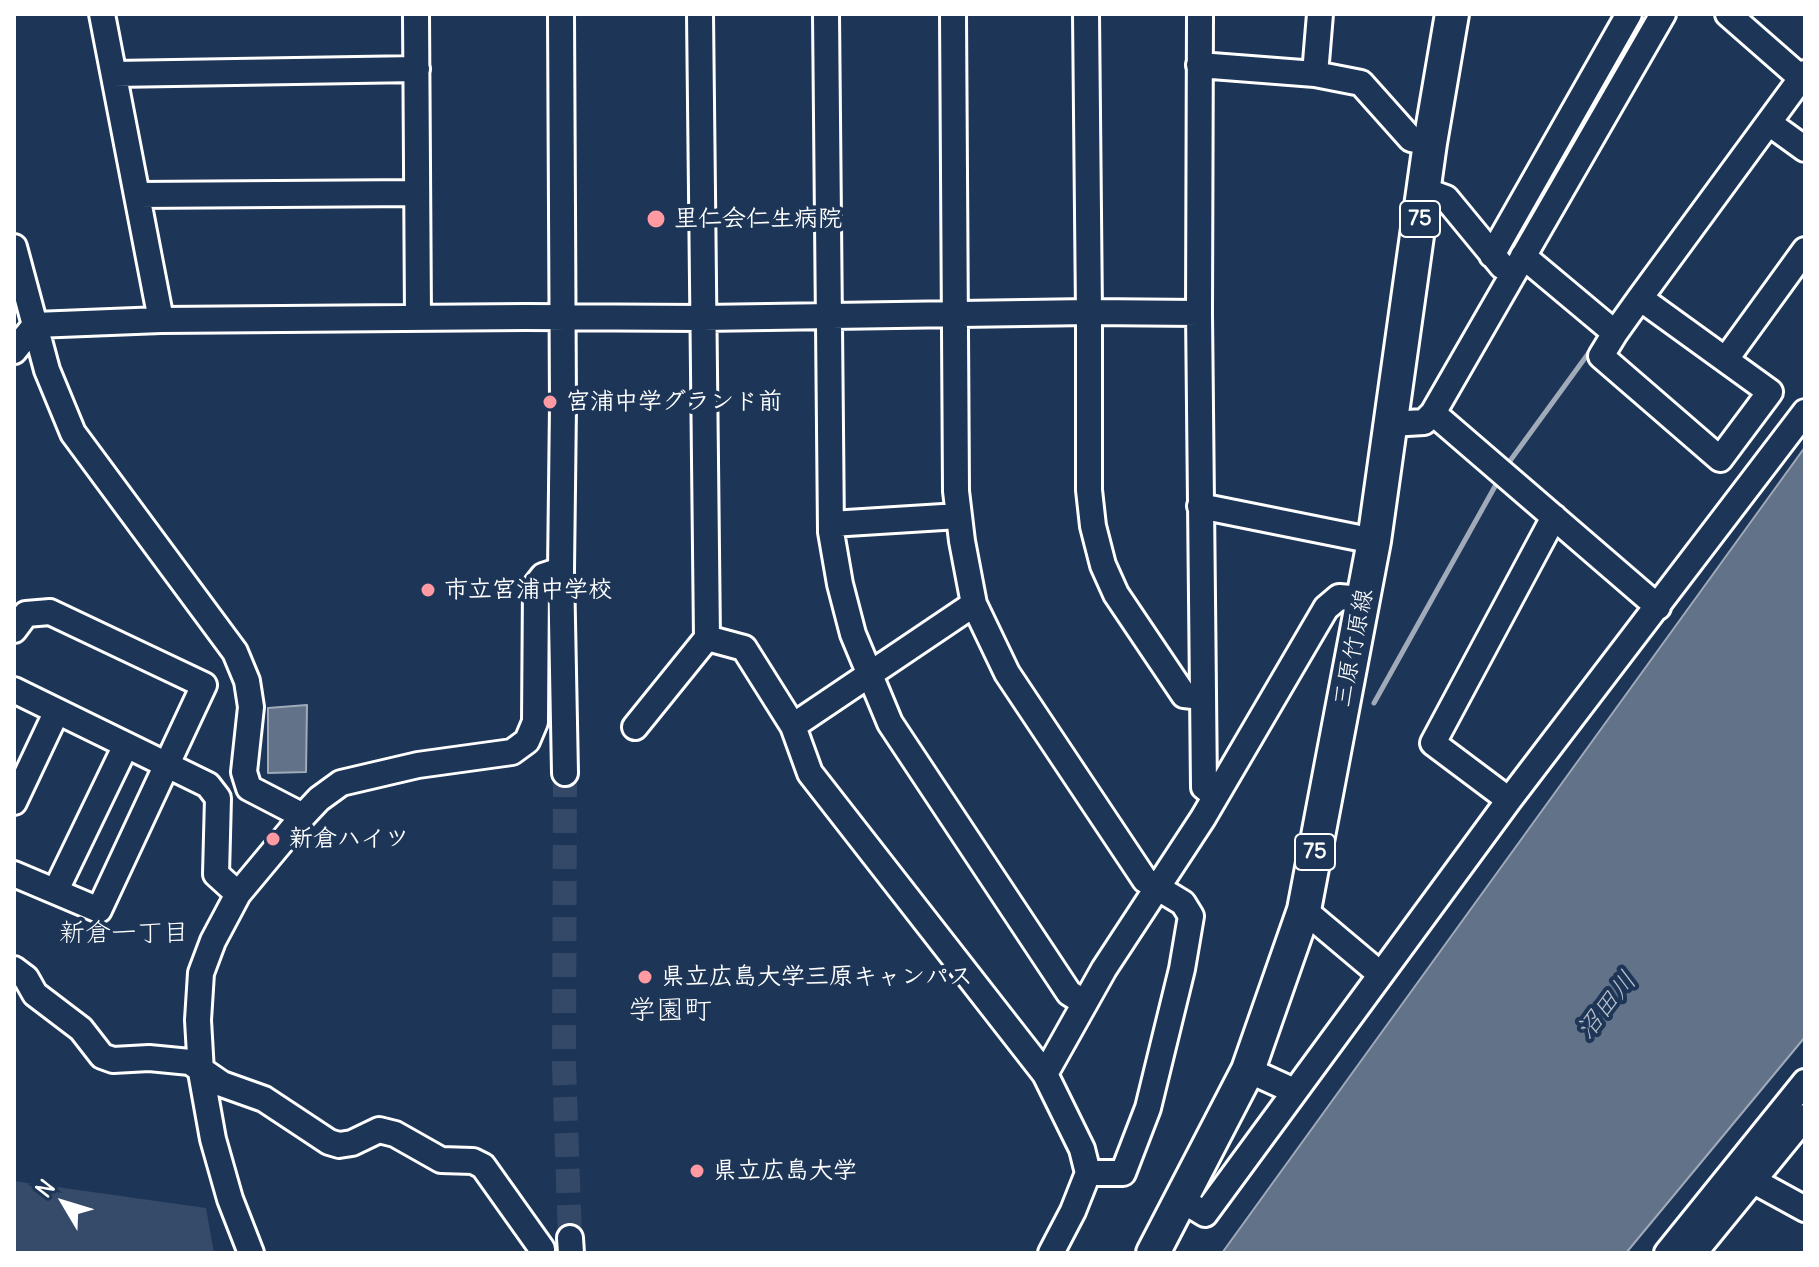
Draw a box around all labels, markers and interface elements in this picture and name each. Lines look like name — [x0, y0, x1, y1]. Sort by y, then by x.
road number: 75 — [1400, 201, 1440, 237]
place label: 里仁会仁生病院 — [674, 205, 842, 233]
marker: 里仁会仁生病院 — [645, 208, 667, 230]
place label: 宮浦中学グランド前 — [566, 388, 782, 416]
marker: 宮浦中学グランド前 — [541, 393, 559, 411]
place label: 市立宮浦中学校 — [444, 576, 612, 604]
marker: 市立宮浦中学校 — [419, 581, 437, 599]
street label: 三原竹原線 — [1328, 586, 1380, 710]
place label: 新倉ハイツ — [289, 825, 409, 853]
marker: 新倉ハイツ — [264, 830, 282, 848]
road number: 75 — [1295, 834, 1335, 870]
district label: 新倉一丁目 — [59, 918, 189, 950]
place label: 県立広島大学三原キャンパス — [661, 963, 973, 991]
water label: 沼田川 — [1570, 966, 1644, 1046]
marker: 県立広島大学三原キャンパス — [636, 968, 654, 986]
district label: 学園町 — [628, 994, 712, 1028]
place label: 県立広島大学 — [713, 1157, 857, 1185]
marker: 県立広島大学 — [688, 1162, 706, 1180]
north arrow — [24, 1163, 104, 1243]
text: N — [29, 1174, 61, 1203]

